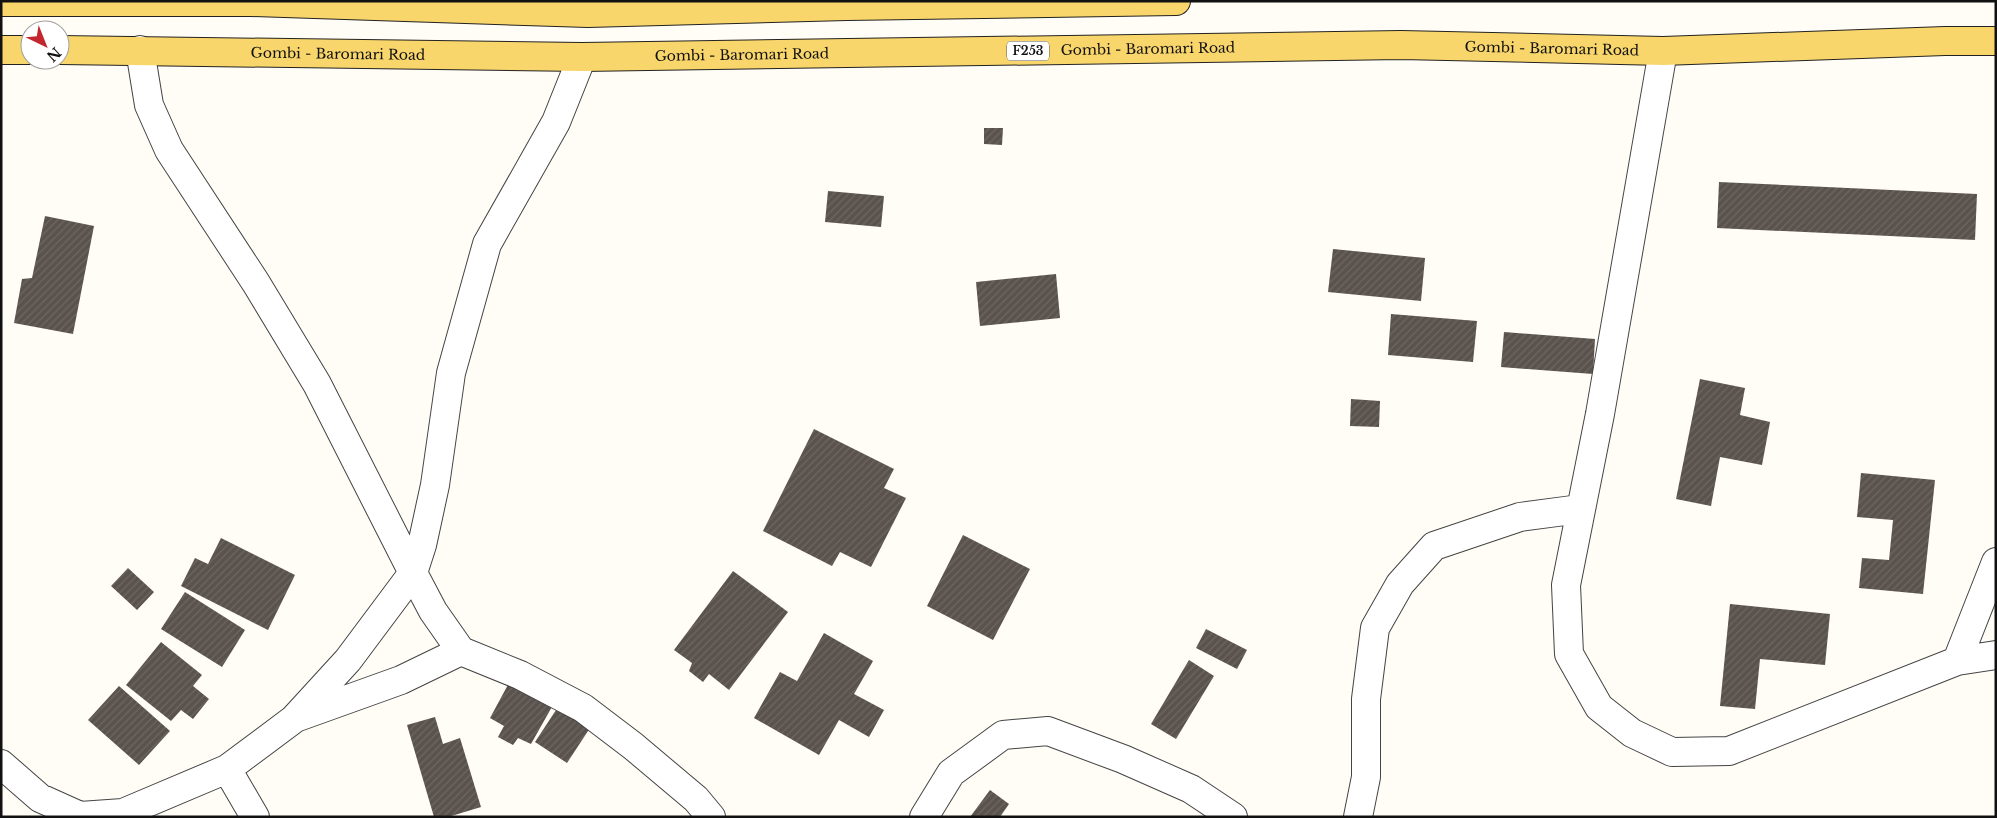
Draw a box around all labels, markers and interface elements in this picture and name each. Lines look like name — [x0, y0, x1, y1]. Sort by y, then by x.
north arrow — [20, 20, 70, 70]
street label: Gombi - Baromari Road — [1464, 37, 1640, 59]
street label: Gombi - Baromari Road — [1060, 38, 1236, 59]
road number: F253 — [1007, 41, 1049, 60]
text: N — [43, 43, 65, 66]
street label: Gombi - Baromari Road — [251, 44, 426, 64]
street label: Gombi - Baromari Road — [654, 44, 830, 65]

